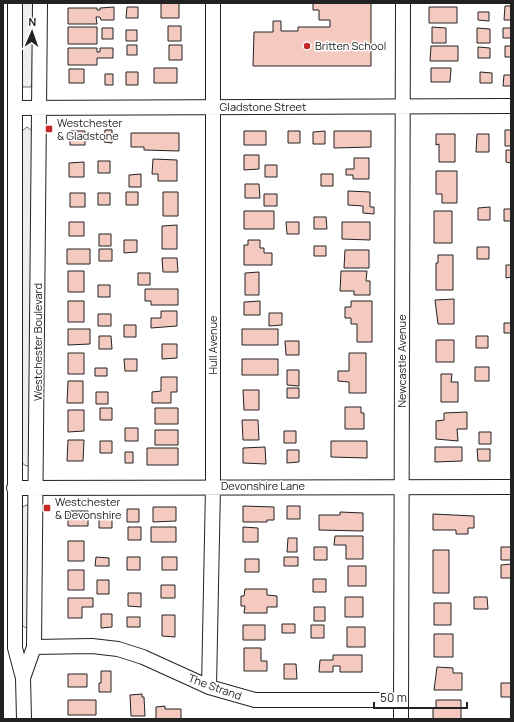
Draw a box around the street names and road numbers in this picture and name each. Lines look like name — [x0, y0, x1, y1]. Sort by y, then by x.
street label: Gladstone Street — [220, 99, 306, 114]
street label: Westchester Boulevard — [30, 283, 45, 401]
street label: Newcastle Avenue — [394, 314, 409, 408]
street label: Hull Avenue — [205, 315, 220, 375]
street label: Devonshire Lane — [221, 478, 306, 493]
street label: The Strand — [186, 670, 244, 703]

